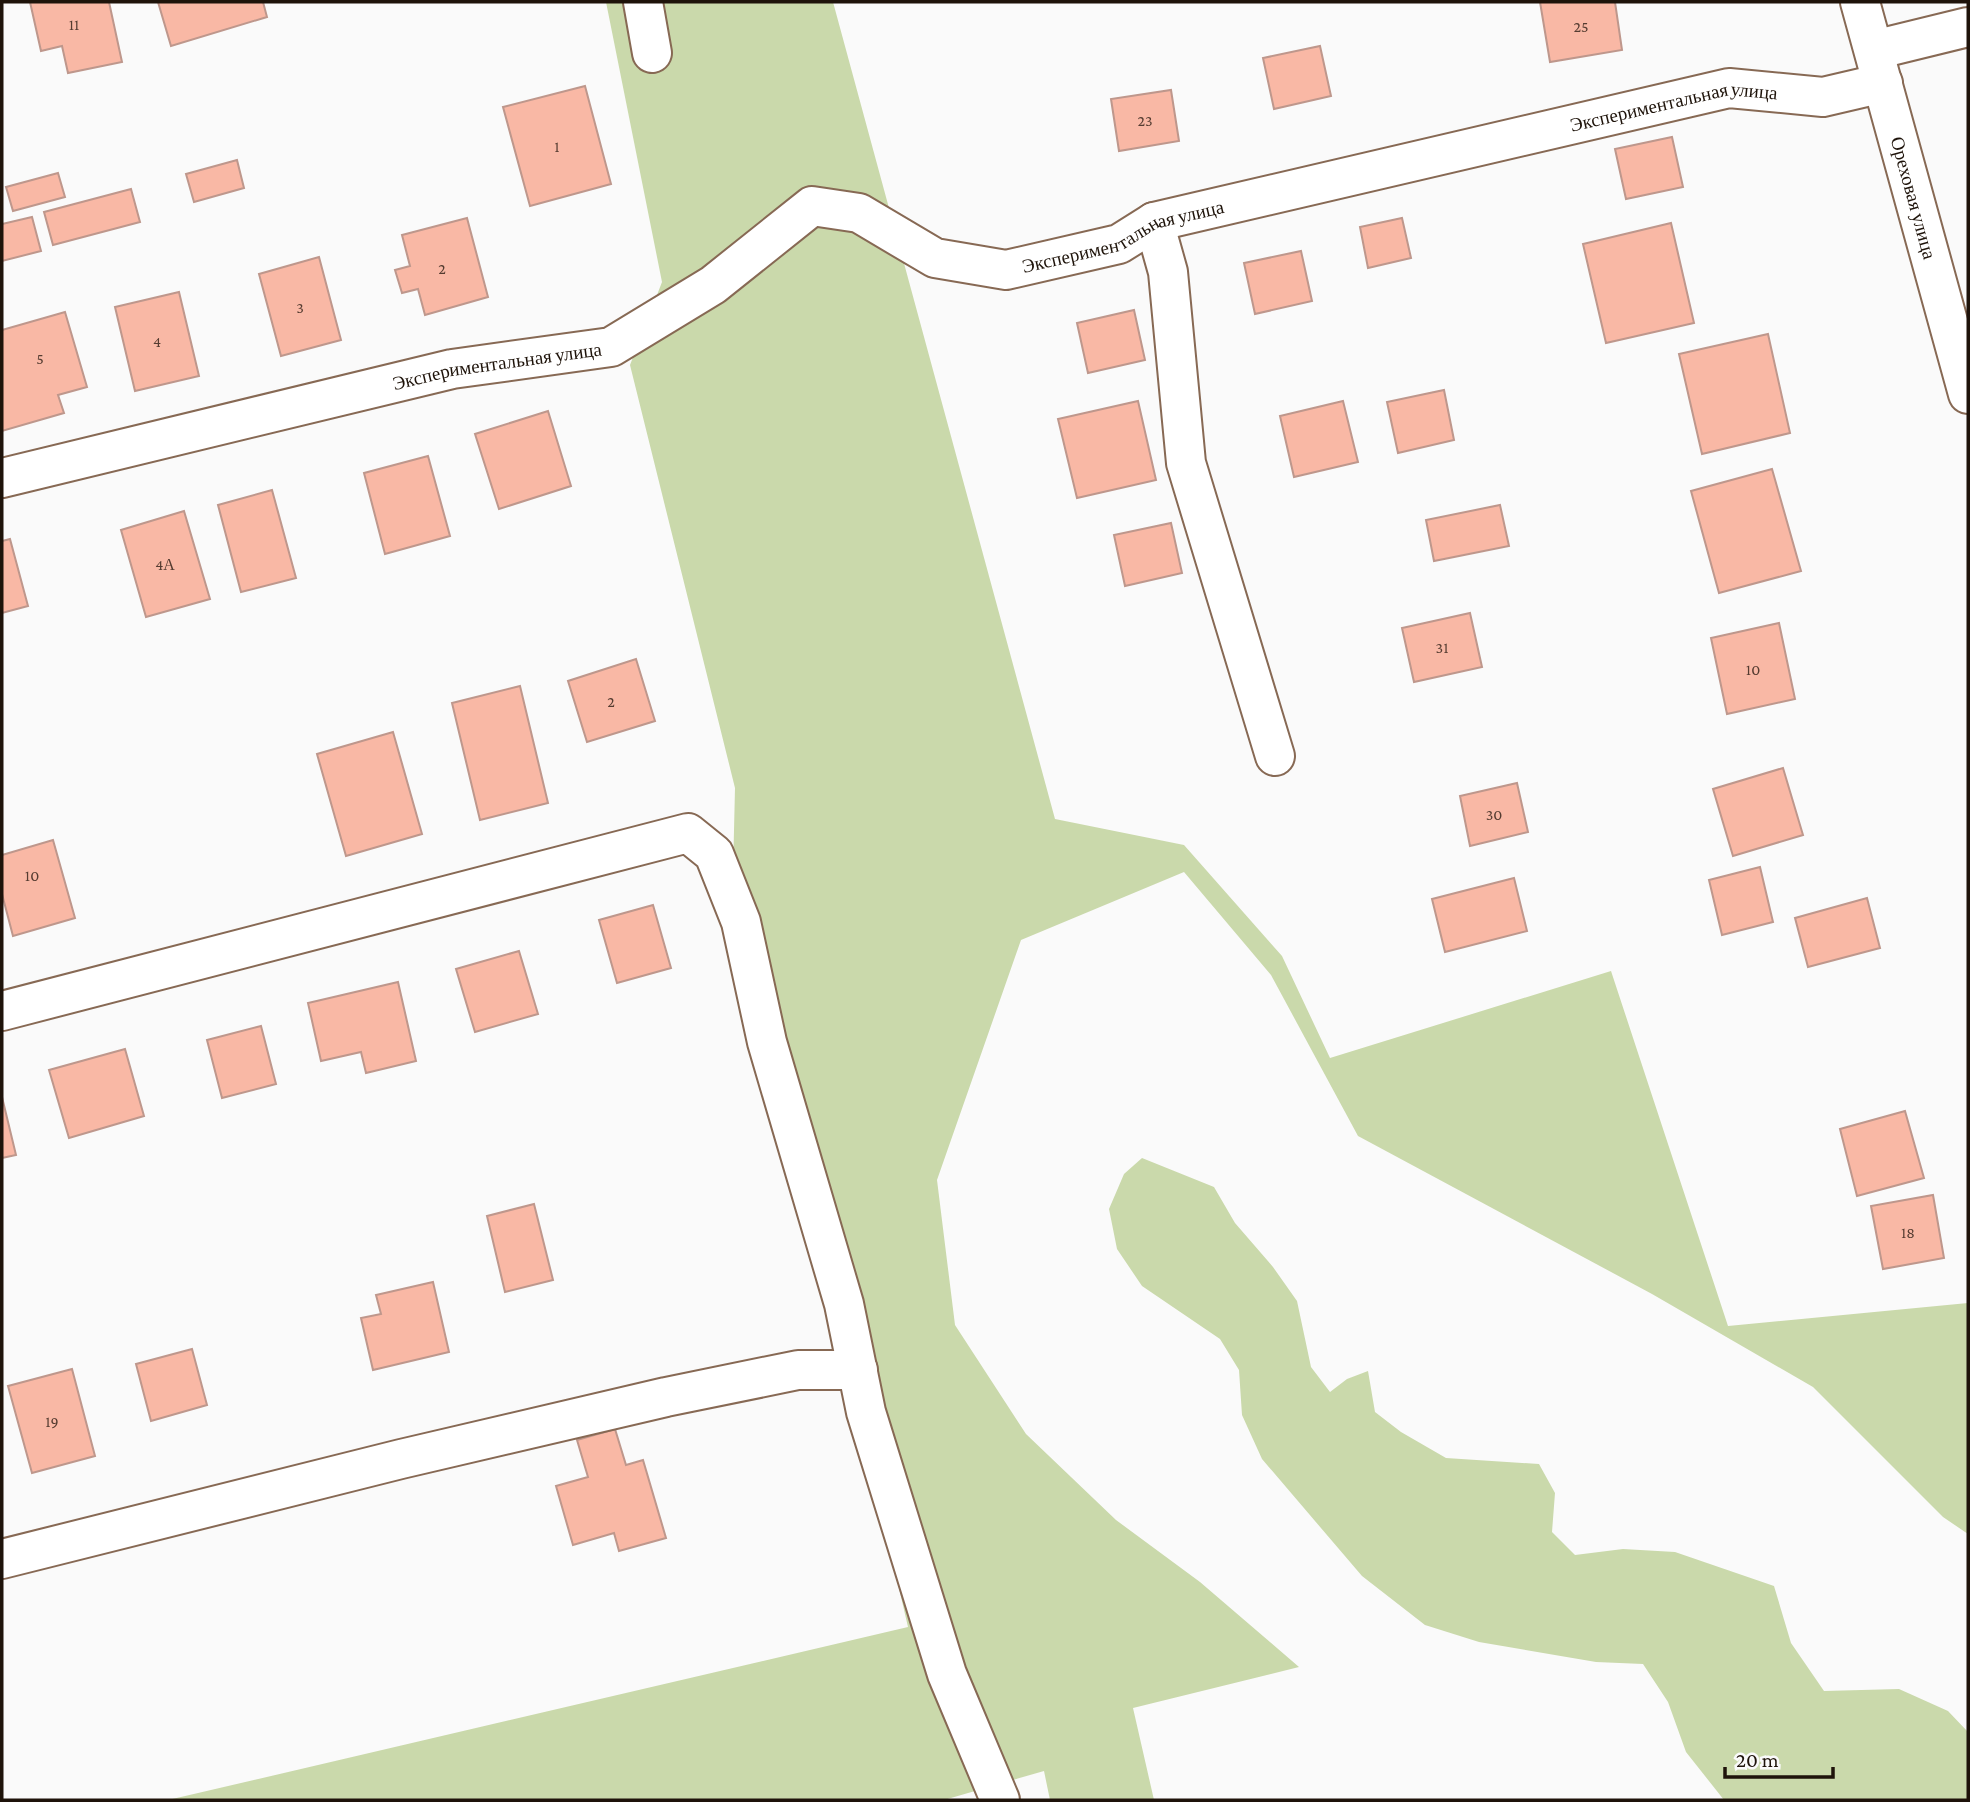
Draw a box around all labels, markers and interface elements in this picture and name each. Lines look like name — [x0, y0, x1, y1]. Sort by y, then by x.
house number: 11 — [69, 16, 79, 33]
house number: 25 — [1573, 18, 1589, 35]
street label: Экспериментальная улица — [1568, 78, 1779, 136]
house number: 23 — [1137, 112, 1153, 129]
street label: Ореховая улица — [1887, 134, 1940, 262]
house number: 1 — [554, 138, 560, 155]
street label: Экспериментальная улица — [1020, 196, 1226, 277]
house number: 2 — [438, 260, 446, 277]
house number: 3 — [296, 299, 304, 316]
house number: 4 — [153, 333, 161, 350]
street label: Экспериментальная улица — [390, 338, 604, 394]
house number: 5 — [36, 350, 44, 367]
house number: 4А — [155, 556, 175, 573]
house number: 31 — [1436, 639, 1448, 656]
house number: 10 — [1746, 661, 1760, 678]
house number: 2 — [607, 693, 615, 710]
house number: 30 — [1486, 806, 1502, 823]
house number: 10 — [25, 867, 39, 884]
house number: 18 — [1901, 1224, 1915, 1241]
house number: 19 — [45, 1413, 59, 1430]
scale bar — [1725, 1736, 1834, 1780]
text: 20 m — [1736, 1748, 1779, 1772]

